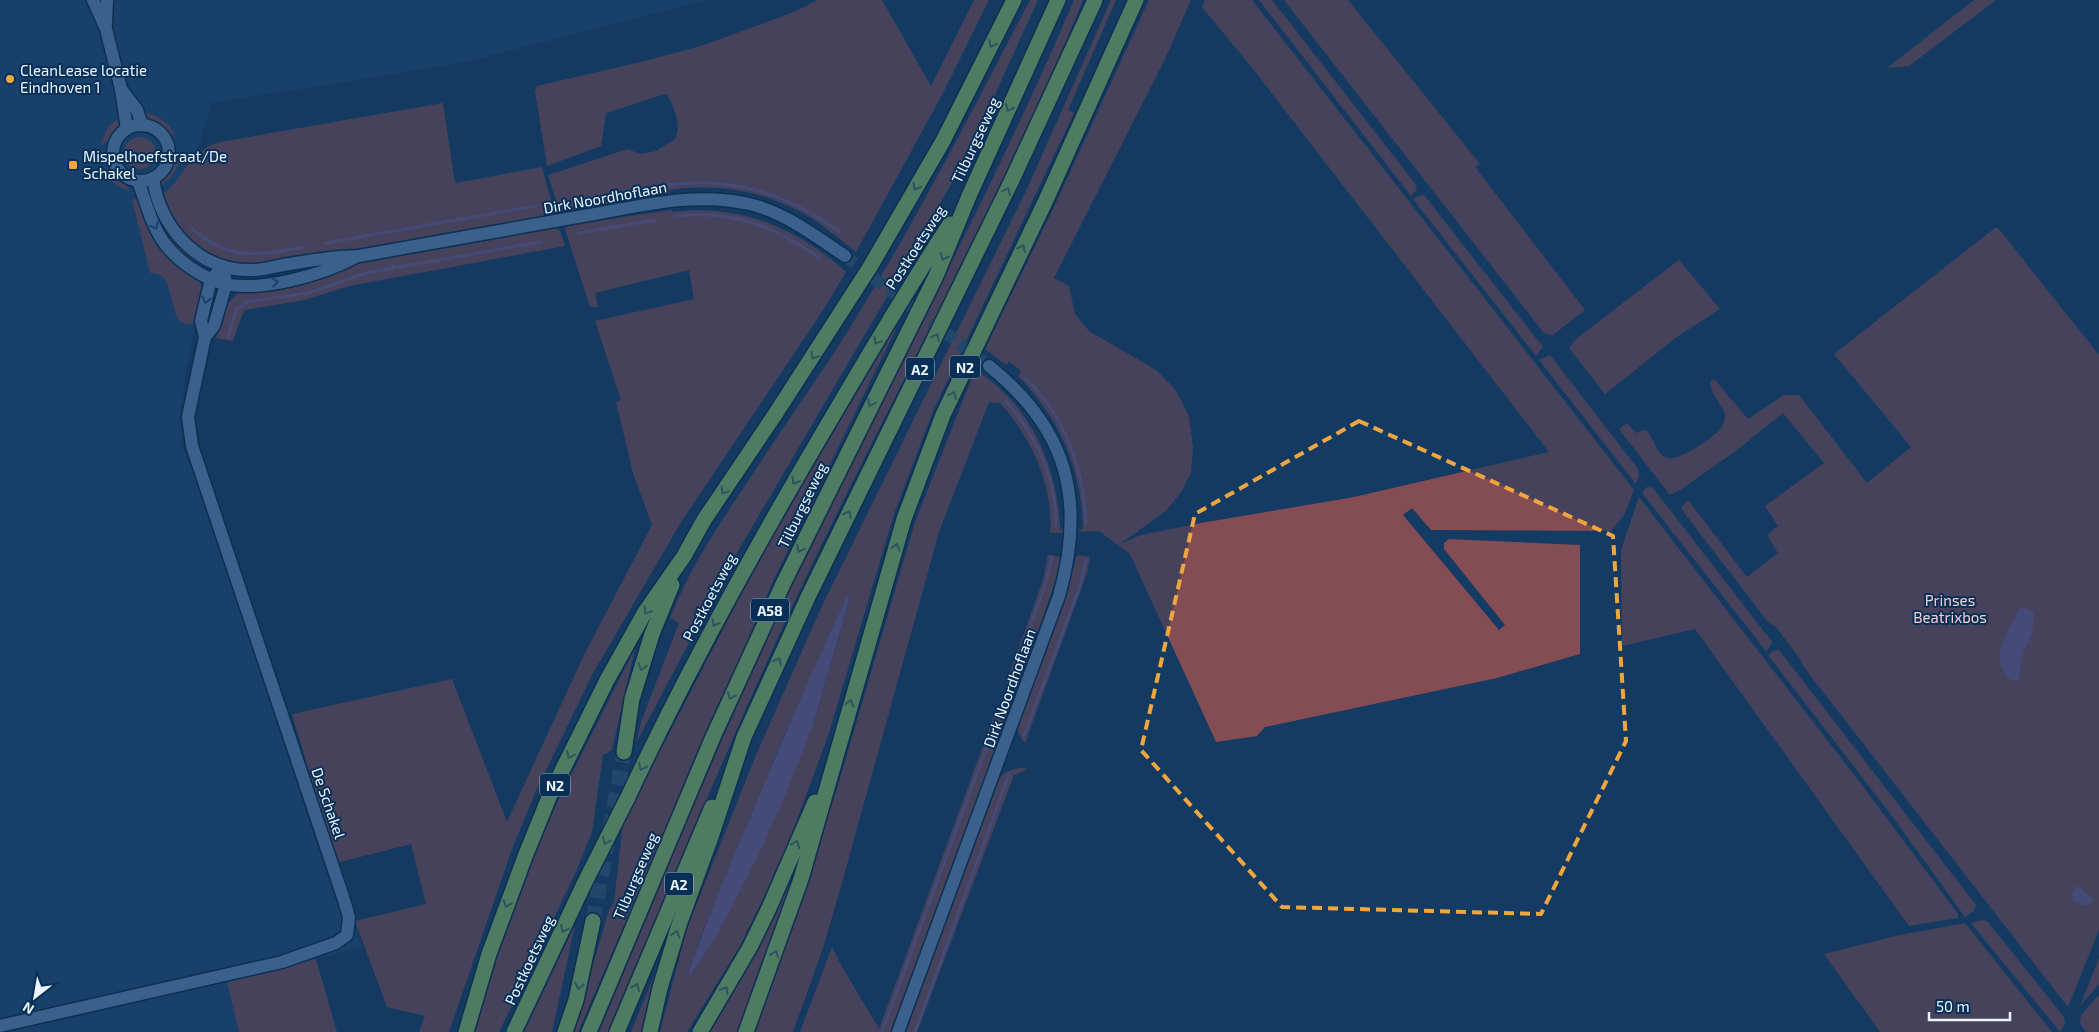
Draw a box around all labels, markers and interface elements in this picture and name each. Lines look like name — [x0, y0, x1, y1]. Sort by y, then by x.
one-way arrow — [988, 38, 998, 47]
place label: CleanLease locatie Eindhoven 1 — [20, 61, 147, 96]
marker: CleanLease locatie Eindhoven 1 — [4, 73, 16, 85]
street label: Tilburgseweg — [947, 94, 1003, 186]
one-way arrow — [1005, 103, 1015, 112]
place label: Mispelhoefstraat/De Schakel — [83, 147, 227, 182]
marker: Mispelhoefstraat/De Schakel — [67, 159, 79, 171]
street label: Dirk Noordhoflaan — [542, 177, 668, 217]
one-way arrow — [913, 182, 923, 191]
one-way arrow — [1000, 187, 1011, 196]
street label: Postkoetsweg — [881, 201, 949, 292]
one-way arrow — [149, 221, 159, 230]
one-way arrow — [1016, 244, 1026, 253]
one-way arrow — [939, 253, 949, 261]
one-way arrow — [270, 278, 279, 288]
one-way arrow — [201, 295, 212, 304]
one-way arrow — [930, 333, 940, 342]
one-way arrow — [874, 335, 884, 344]
one-way arrow — [810, 350, 820, 359]
road number: N2 — [950, 356, 980, 378]
road number: A2 — [906, 358, 934, 380]
one-way arrow — [946, 391, 957, 400]
one-way arrow — [867, 398, 878, 407]
street label: Tilburgseweg — [774, 459, 831, 551]
one-way arrow — [791, 475, 801, 484]
one-way arrow — [721, 485, 730, 495]
one-way arrow — [842, 510, 853, 519]
one-way arrow — [890, 543, 900, 551]
one-way arrow — [796, 544, 806, 553]
street label: Postkoetsweg — [678, 550, 740, 644]
park label: Prinses Beatrixbos — [1913, 591, 1987, 626]
road number: A58 — [751, 598, 789, 622]
one-way arrow — [643, 606, 653, 615]
one-way arrow — [712, 617, 722, 626]
street label: Dirk Noordhoflaan — [979, 626, 1039, 750]
one-way arrow — [772, 657, 783, 666]
one-way arrow — [638, 663, 648, 671]
one-way arrow — [727, 691, 738, 700]
one-way arrow — [845, 699, 855, 707]
one-way arrow — [566, 749, 576, 758]
one-way arrow — [637, 762, 648, 771]
street label: De Schakel — [308, 765, 350, 841]
road number: N2 — [540, 774, 570, 796]
street label: Tilburgseweg — [609, 829, 662, 922]
one-way arrow — [602, 836, 612, 845]
one-way arrow — [790, 840, 801, 849]
road number: A2 — [665, 872, 693, 896]
one-way arrow — [503, 899, 513, 908]
street label: Postkoetsweg — [500, 912, 558, 1008]
one-way arrow — [560, 923, 570, 932]
one-way arrow — [671, 931, 681, 939]
one-way arrow — [769, 950, 779, 958]
north arrow — [10, 972, 60, 1022]
one-way arrow — [574, 981, 585, 990]
one-way arrow — [630, 983, 641, 992]
one-way arrow — [718, 986, 728, 995]
scale bar — [1929, 990, 2010, 1022]
text: 50 m — [1936, 997, 1970, 1015]
text: N — [19, 999, 37, 1018]

